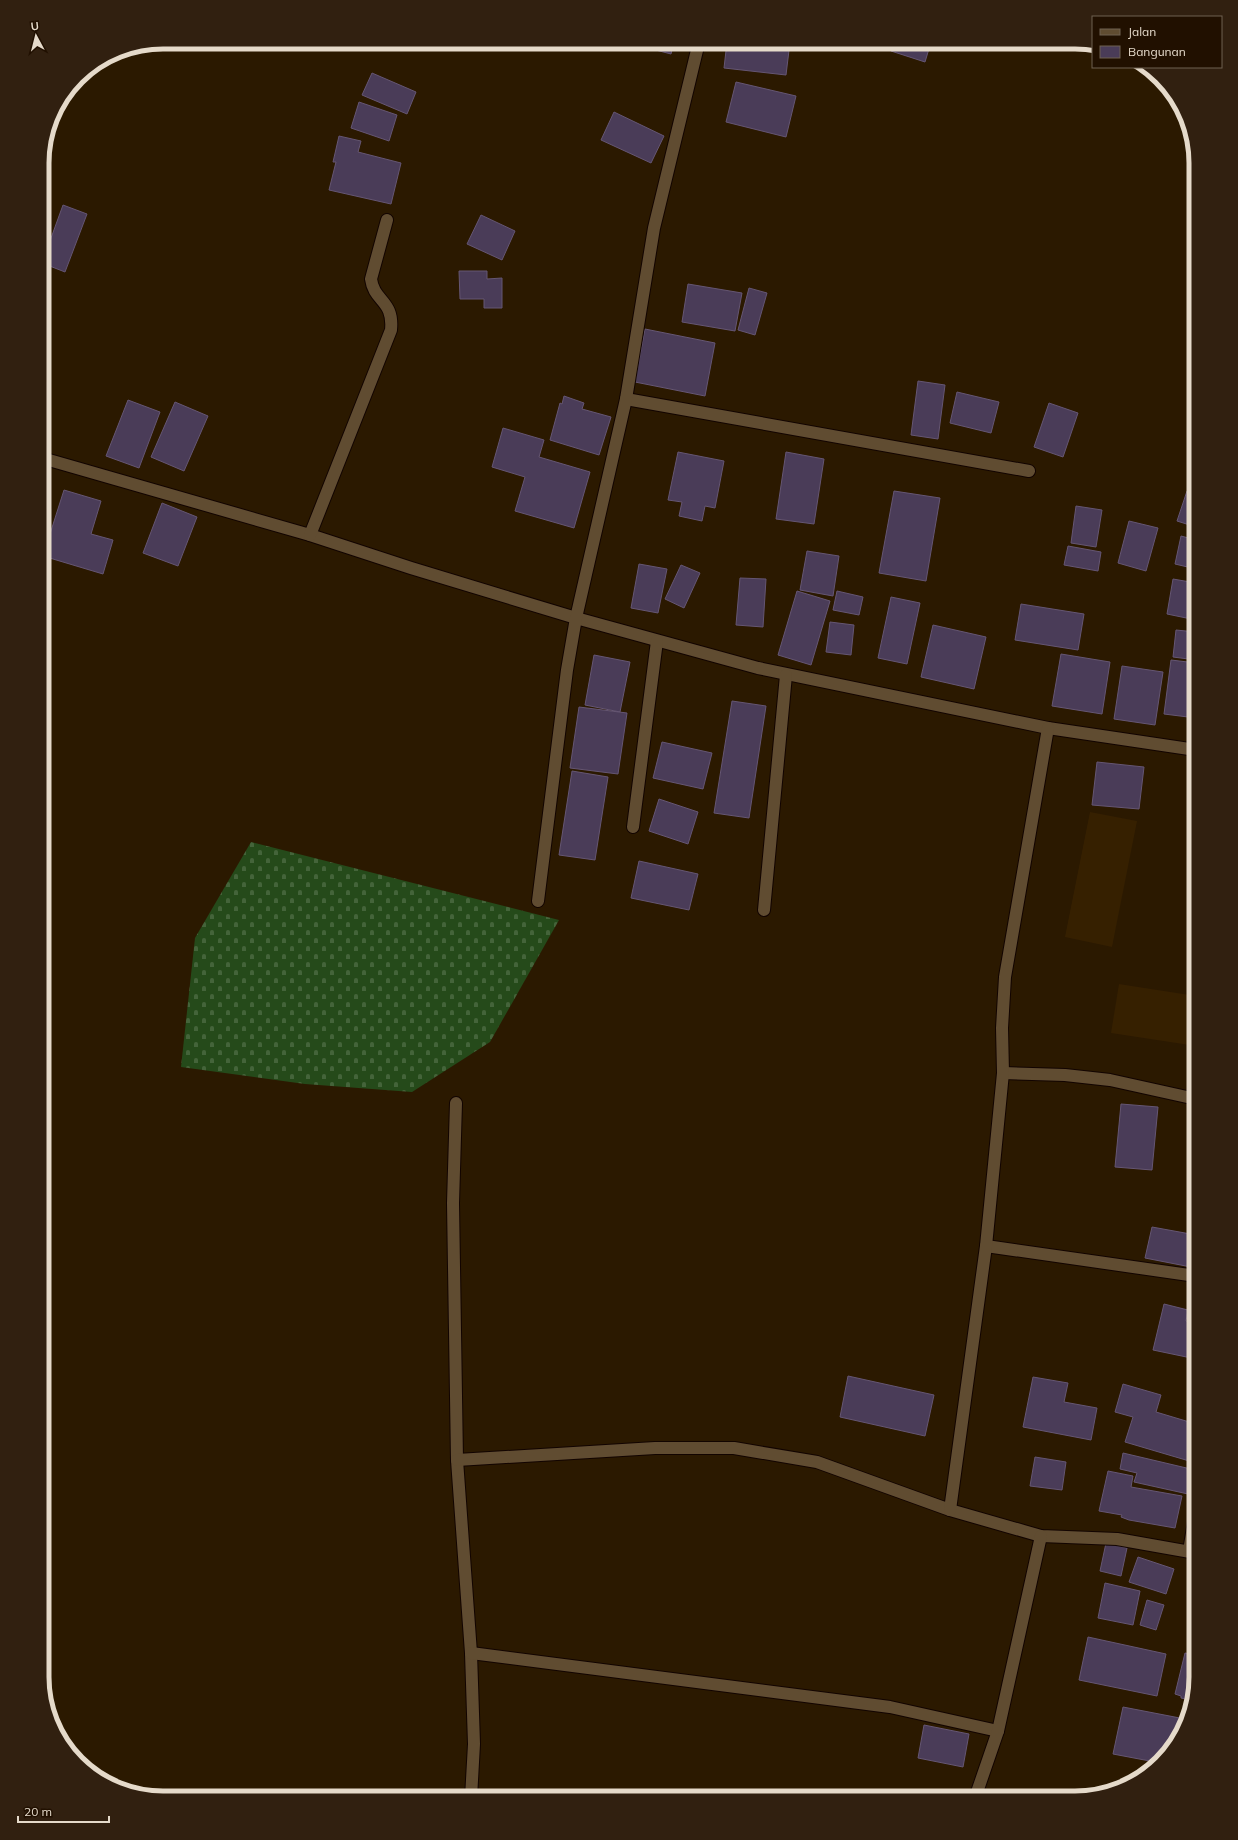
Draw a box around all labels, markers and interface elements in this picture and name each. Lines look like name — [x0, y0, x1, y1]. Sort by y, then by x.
north arrow — [16, 16, 56, 56]
legend — [1092, 16, 1222, 68]
text: U — [30, 19, 40, 34]
text: Jalan — [1128, 24, 1156, 39]
text: Bangunan — [1128, 44, 1186, 59]
scale bar — [18, 1798, 109, 1824]
text: 20 m — [24, 1804, 52, 1819]

